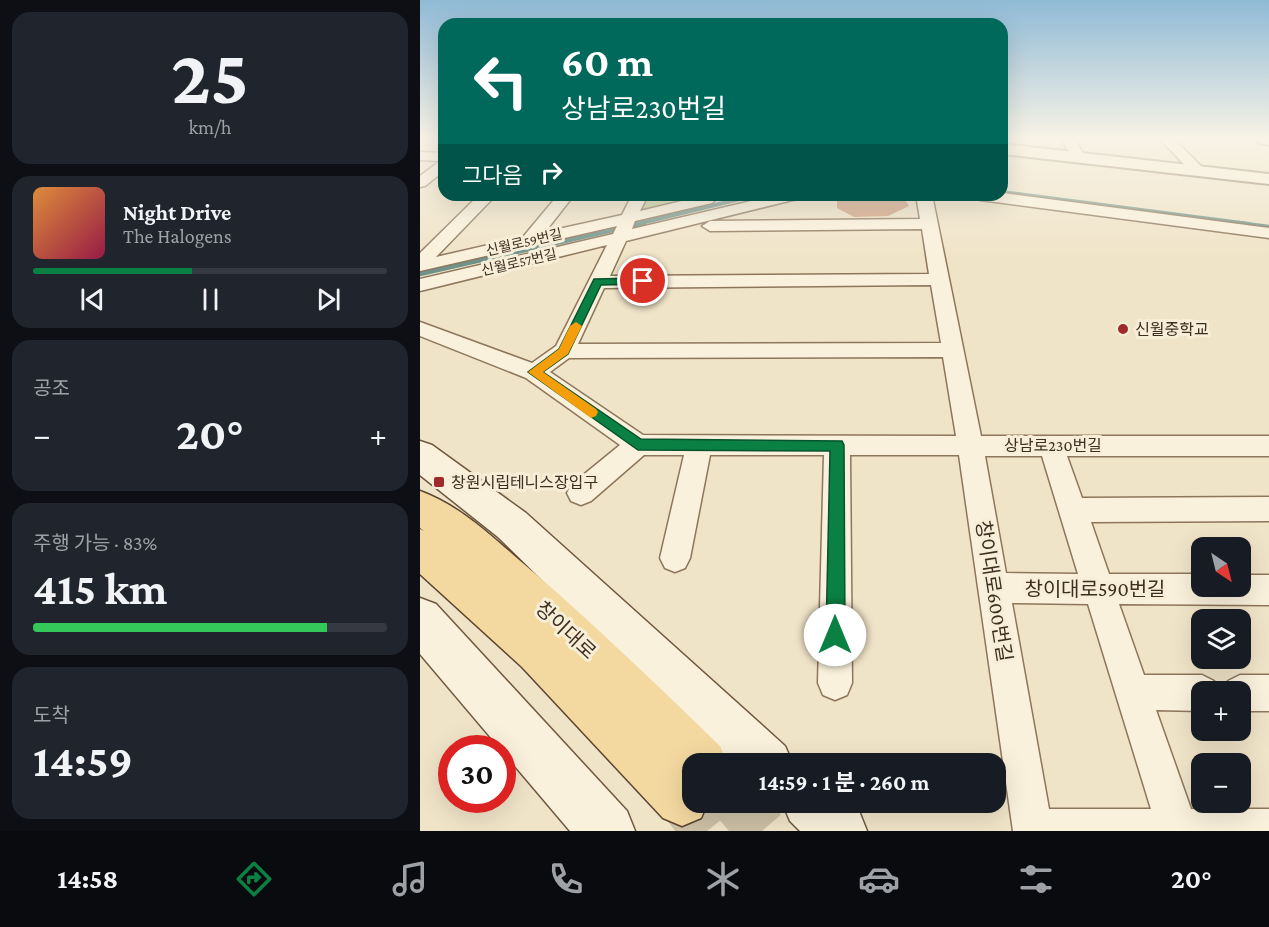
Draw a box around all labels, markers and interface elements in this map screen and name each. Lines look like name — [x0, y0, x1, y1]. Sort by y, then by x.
text: 25 — [171, 33, 249, 120]
text: 60 m — [561, 38, 653, 85]
icon: left — [462, 42, 540, 120]
text: 상남로230번길 — [561, 94, 726, 124]
text: km/h — [188, 116, 232, 138]
icon: right — [535, 156, 568, 189]
text: 그다음 — [462, 163, 523, 188]
text: Night Drive — [123, 200, 231, 225]
text: The Halogens — [123, 225, 232, 247]
street label: 신월로59번길 — [484, 225, 564, 259]
street label: 신월로57번길 — [480, 246, 558, 278]
pin — [617, 255, 668, 306]
icon: arrive — [626, 264, 659, 297]
icon: previous — [76, 283, 109, 316]
icon: pause — [194, 283, 227, 316]
icon: next — [312, 283, 345, 316]
place label: 신월중학교 — [1135, 321, 1209, 338]
marker: 신월중학교 — [1116, 322, 1130, 336]
text: 공조 — [33, 377, 70, 399]
text: 20° — [176, 409, 244, 459]
text: − — [33, 416, 50, 453]
text: + — [370, 416, 387, 453]
street label: 상남로230번길 — [1004, 437, 1102, 454]
place label: 창원시립테니스장입구 — [451, 474, 598, 491]
marker: 창원시립테니스장입구 — [432, 475, 446, 489]
street label: 창이대로600번길 — [972, 519, 1016, 663]
text: 주행 가능 · 83% — [33, 532, 157, 554]
north arrow — [1191, 537, 1251, 597]
map controls — [1191, 537, 1251, 813]
text: 415 km — [33, 564, 167, 614]
street label: 창이대로590번길 — [1024, 578, 1166, 600]
street label: 창이대로 — [532, 597, 600, 663]
position arrow — [803, 603, 867, 667]
button: layers — [1191, 609, 1251, 669]
button: + — [1191, 681, 1251, 741]
text: 도착 — [33, 704, 70, 726]
speed limit sign: 30 — [438, 735, 516, 813]
text: 14:59 — [33, 736, 133, 786]
button: − — [1191, 753, 1251, 813]
text: 14:59 · 1 분 · 260 m — [759, 770, 929, 795]
icon: directions — [233, 858, 275, 900]
icon: music — [389, 858, 431, 900]
icon: phone — [545, 858, 587, 900]
icon: climate — [702, 858, 744, 900]
icon: car — [858, 858, 900, 900]
icon: filters — [1015, 858, 1057, 900]
text: 14:58 — [57, 864, 118, 894]
text: 20° — [1171, 864, 1212, 894]

